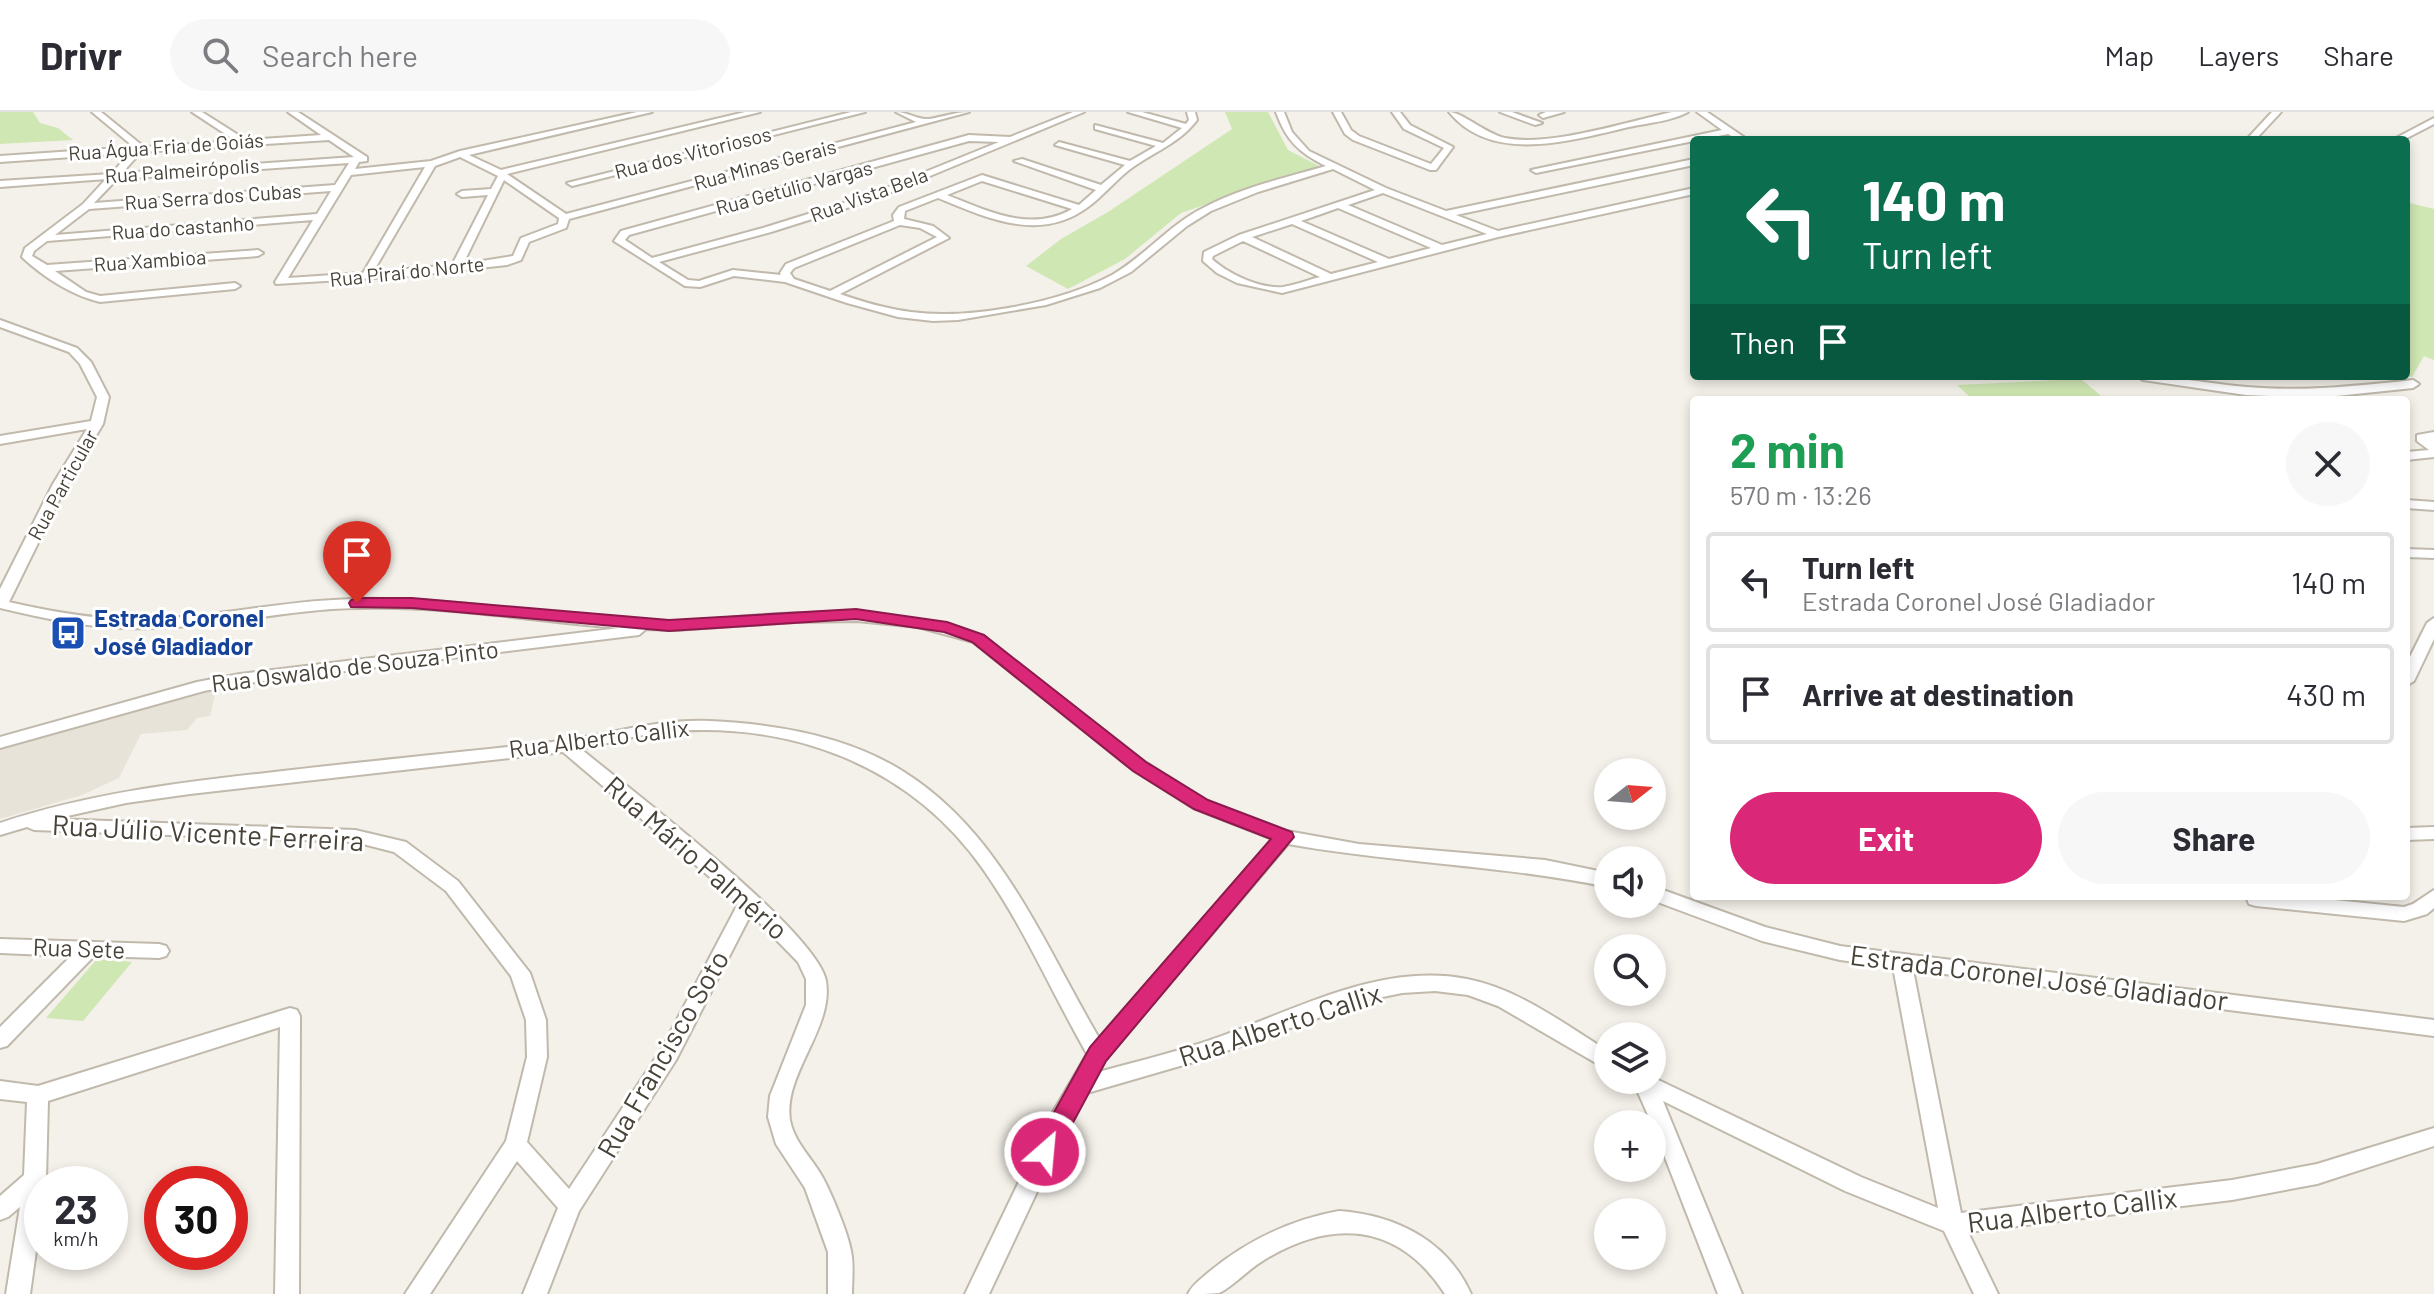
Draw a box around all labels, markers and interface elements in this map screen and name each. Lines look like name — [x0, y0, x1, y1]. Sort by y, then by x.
search box — [170, 19, 730, 91]
text: Drivr — [40, 32, 122, 78]
icon: search — [198, 33, 242, 77]
text: Search here — [262, 37, 418, 73]
text: Map — [2104, 38, 2154, 72]
text: Layers — [2198, 38, 2279, 72]
text: Share — [2323, 38, 2394, 72]
street label: Rua dos Vitoriosos — [612, 121, 774, 183]
street label: Rua Água Fria de Goiás — [67, 127, 264, 165]
street label: Rua Minas Gerais — [691, 134, 838, 195]
street label: Rua Palmeirópolis — [104, 153, 260, 187]
street label: Rua Getúlio Vargas — [713, 155, 875, 219]
street label: Rua Vista Bela — [807, 162, 931, 226]
text: 140 m — [1862, 165, 2006, 232]
icon: left — [1730, 168, 1834, 272]
street label: Rua Serra dos Cubas — [124, 178, 302, 214]
street label: Rua do castanho — [111, 210, 255, 244]
text: Turn left — [1862, 233, 1993, 276]
street label: Rua Xambioa — [93, 244, 207, 276]
street label: Rua Piraí do Norte — [328, 251, 485, 291]
icon: arrive — [1811, 320, 1855, 364]
text: Then — [1730, 324, 1795, 360]
text: 2 min — [1730, 420, 1845, 478]
button: close — [2286, 422, 2370, 506]
street label: Rua Particular — [22, 425, 102, 544]
text: 570 m · 13:26 — [1730, 479, 1872, 510]
pin — [323, 521, 391, 603]
icon: arrive — [335, 533, 379, 577]
text: Turn left — [1802, 549, 1915, 585]
icon: left — [1734, 560, 1778, 604]
text: 140 m — [2291, 564, 2366, 600]
text: Estrada Coronel José Gladiador — [1802, 585, 2155, 616]
place label: Estrada Coronel José Gladiador — [94, 603, 264, 660]
bus stop icon: Estrada Coronel José Gladiador — [49, 614, 87, 652]
street label: Rua Oswaldo de Souza Pinto — [209, 633, 500, 698]
icon: arrive — [1734, 672, 1778, 716]
text: Arrive at destination — [1802, 676, 2074, 712]
text: 430 m — [2286, 676, 2366, 712]
street label: Rua Alberto Callix — [507, 712, 690, 763]
north arrow — [1594, 758, 1666, 830]
map controls — [1594, 758, 1666, 1270]
street label: Rua Mário Palmério — [598, 768, 795, 946]
button: Exit — [1730, 792, 2042, 884]
button: Share — [2058, 792, 2370, 884]
street label: Rua Júlio Vicente Ferreira — [51, 807, 365, 857]
button: sound — [1594, 846, 1666, 918]
street label: Rua Sete — [32, 931, 126, 964]
button: search — [1594, 934, 1666, 1006]
street label: Estrada Coronel José Gladiador — [1848, 937, 2230, 1017]
street label: Rua Francisco Soto — [589, 944, 735, 1163]
street label: Rua Alberto Callix — [1174, 975, 1385, 1073]
button: layers — [1594, 1022, 1666, 1094]
position arrow — [1003, 1110, 1087, 1194]
button: + — [1594, 1110, 1666, 1182]
speed limit sign: 30 — [144, 1166, 248, 1270]
street label: Rua Alberto Callix — [1965, 1179, 2179, 1239]
text: 23 — [54, 1184, 98, 1232]
button: − — [1594, 1198, 1666, 1270]
text: km/h — [53, 1226, 99, 1250]

